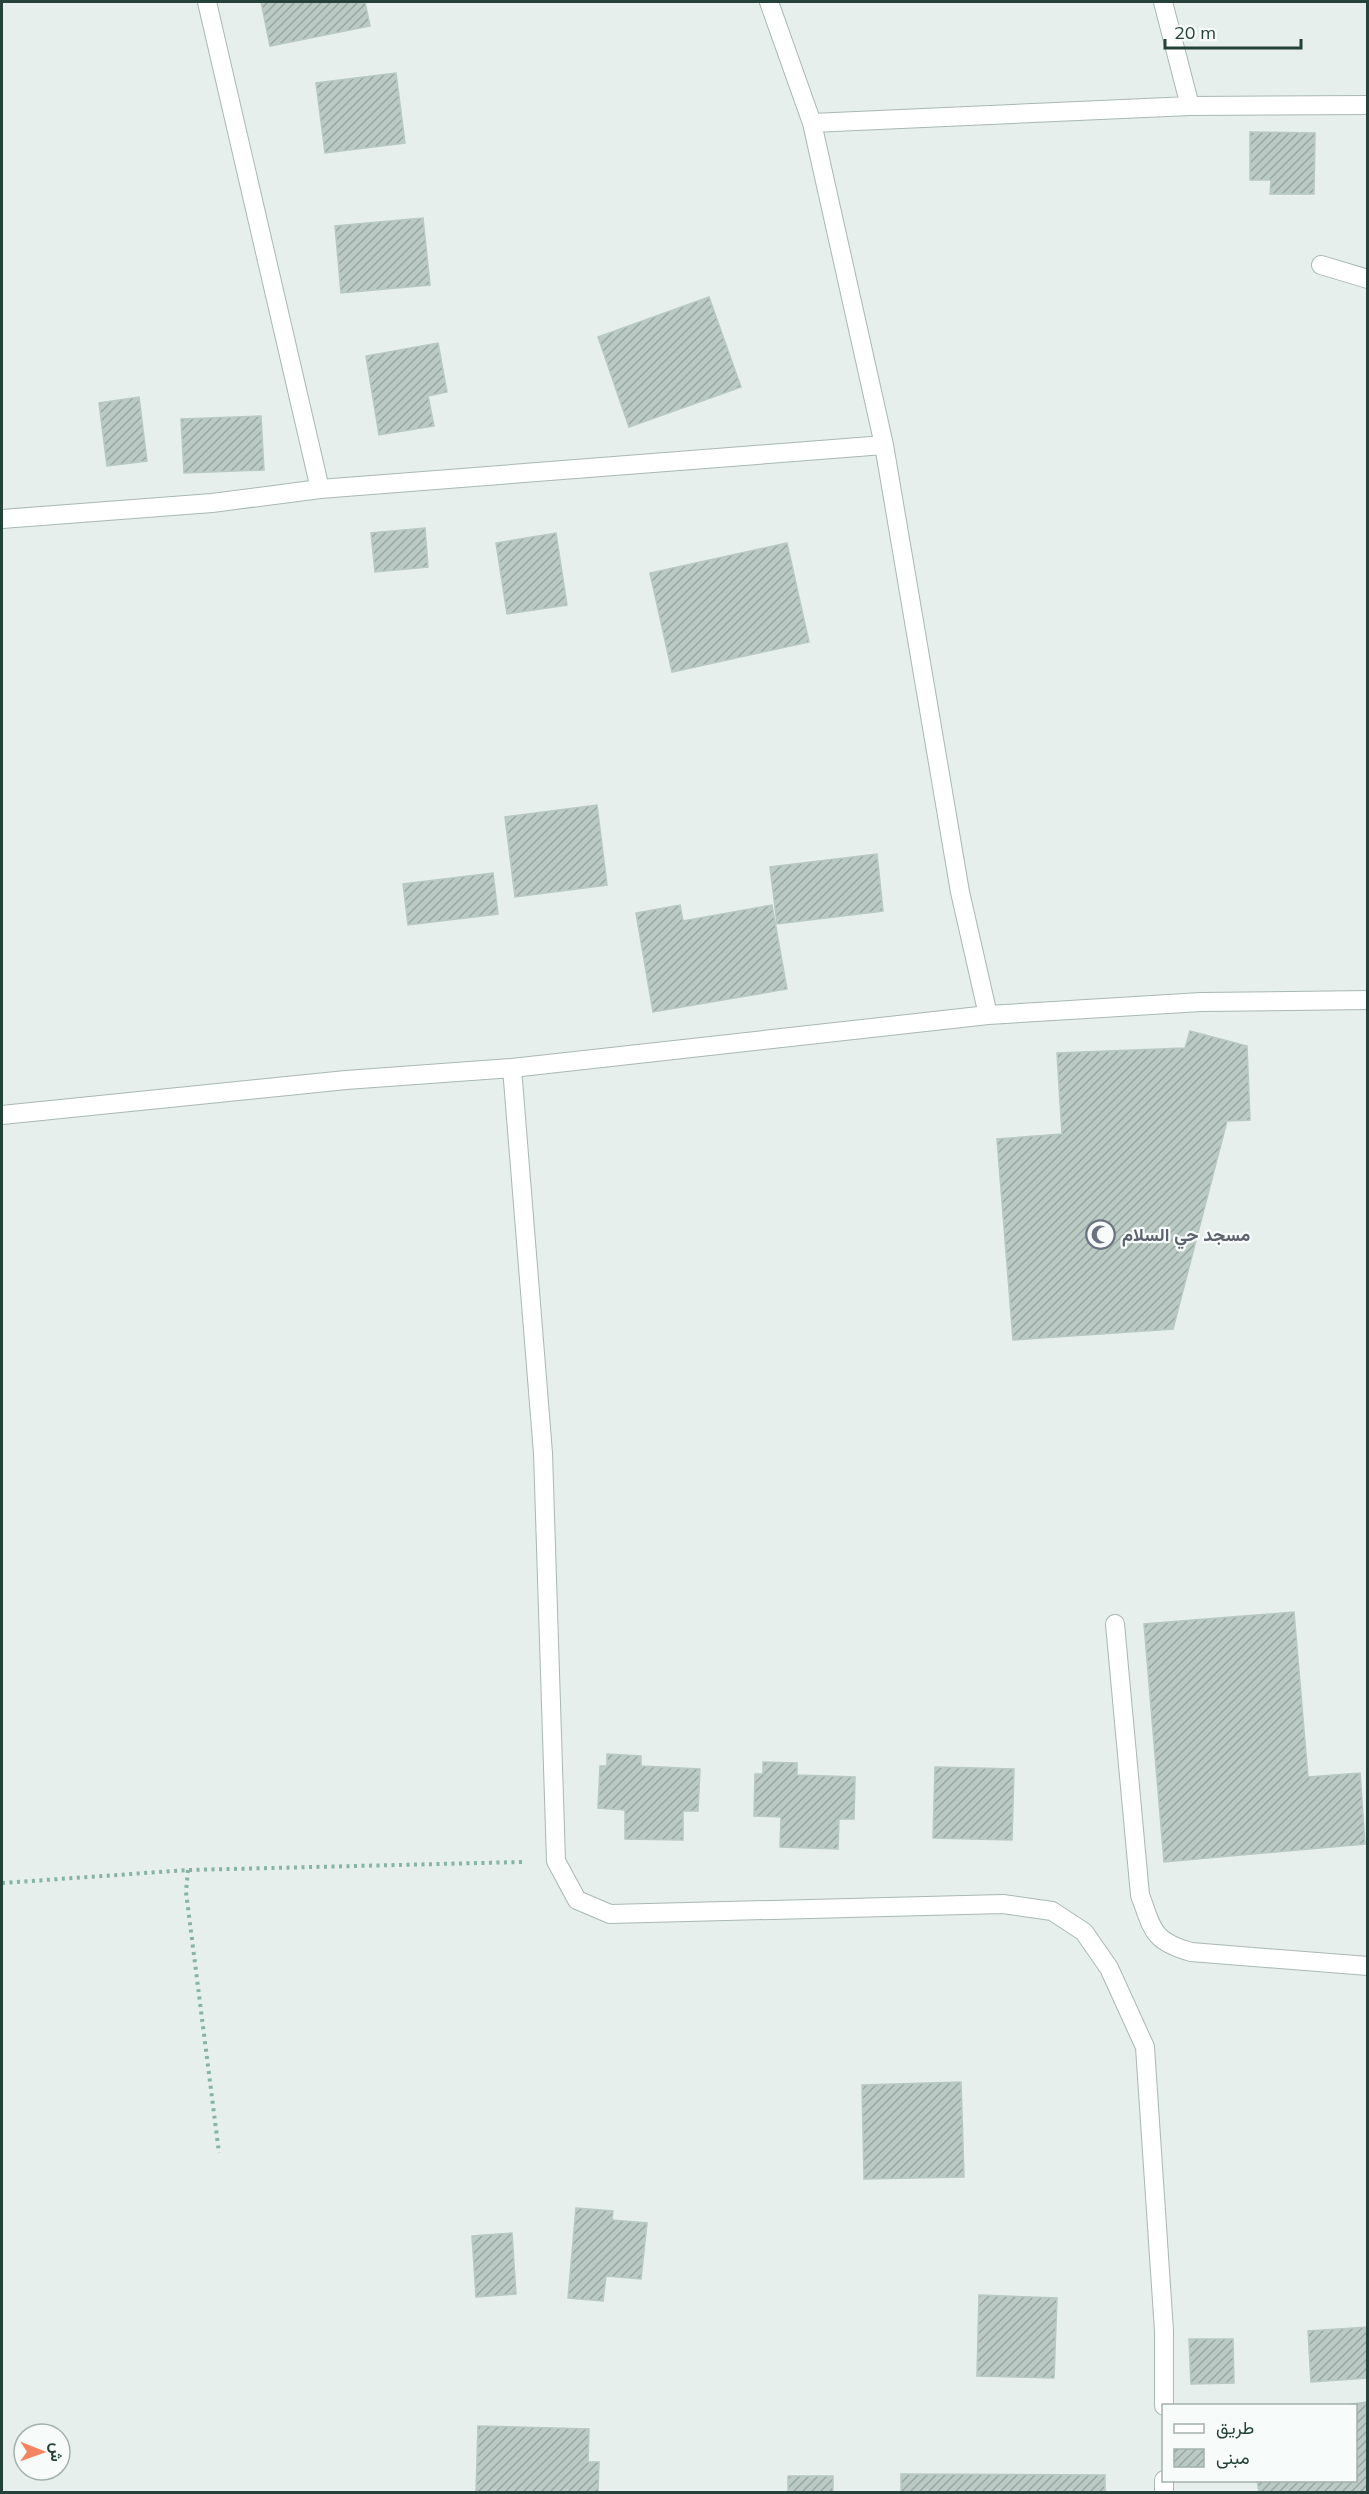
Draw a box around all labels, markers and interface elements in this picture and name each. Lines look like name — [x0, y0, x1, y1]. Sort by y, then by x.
scale bar — [1165, 12, 1302, 50]
text: 20 m — [1174, 21, 1216, 44]
mosque icon: مسجد حي السلام — [1085, 1218, 1117, 1250]
place label: مسجد حي السلام — [1122, 1223, 1251, 1250]
legend — [1162, 2404, 1357, 2482]
text: طريق — [1216, 2416, 1254, 2439]
north arrow — [12, 2422, 72, 2482]
text: ش — [47, 2442, 67, 2462]
text: مبنى — [1216, 2446, 1250, 2469]

